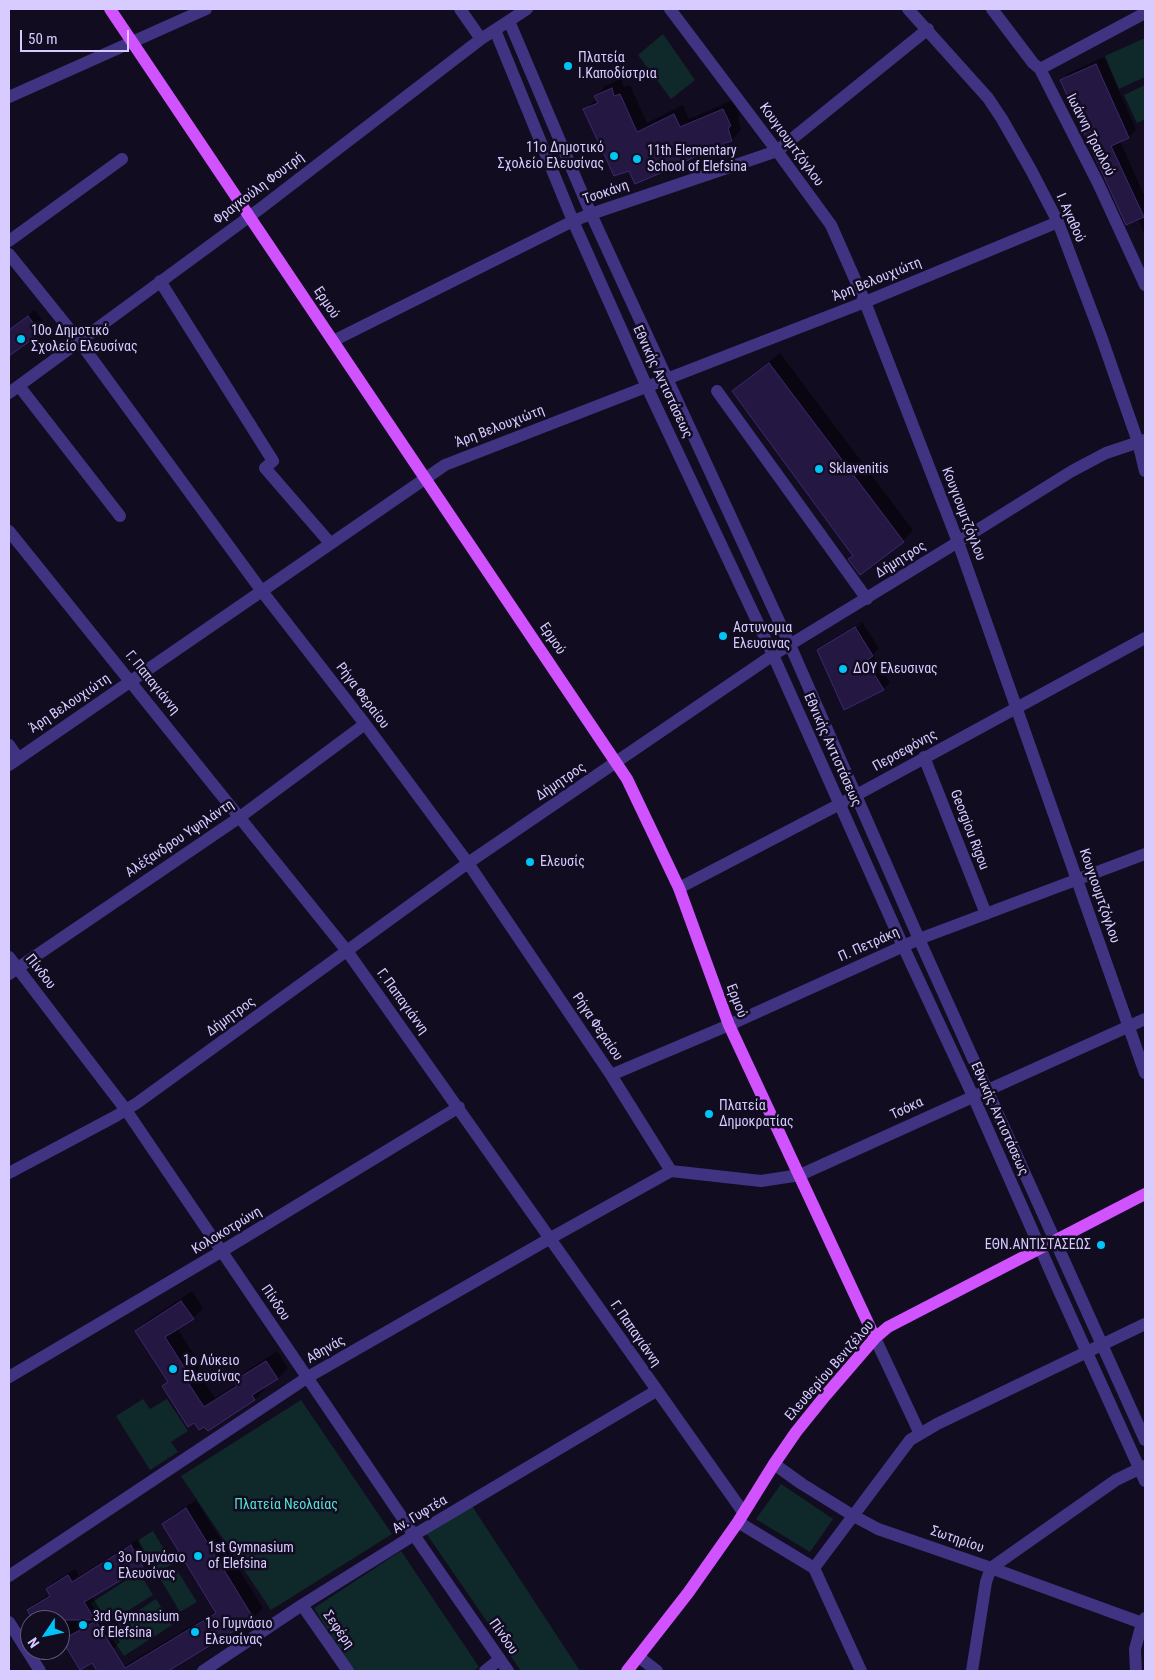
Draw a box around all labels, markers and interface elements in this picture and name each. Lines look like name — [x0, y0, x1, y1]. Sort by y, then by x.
scale bar — [22, 20, 131, 52]
text: 50 m — [28, 30, 58, 48]
place label: Πλατεία Ι.Καποδίστρια — [578, 50, 657, 82]
marker: Πλατεία Ι.Καποδίστρια — [562, 60, 574, 72]
street label: Ιωάννη Τραυλού — [1062, 91, 1118, 179]
street label: Κουγιουμτζόγλου — [755, 100, 827, 190]
place label: 11ο Δημοτικό Σχολείο Ελευσίνας — [497, 140, 604, 172]
place label: 11th Elementary School of Elefsina — [647, 143, 747, 176]
street label: Φραγκούλη Φουτρή — [210, 149, 308, 229]
marker: 11ο Δημοτικό Σχολείο Ελευσίνας — [608, 150, 620, 162]
marker: 11th Elementary School of Elefsina — [631, 153, 643, 165]
street label: Τσοκάνη — [581, 177, 631, 209]
street label: Ι. Αγαθού — [1052, 191, 1088, 245]
street label: Άρη Βελουχιώτη — [830, 255, 924, 305]
street label: Ερμού — [309, 284, 343, 322]
place label: 10ο Δημοτικό Σχολείο Ελευσίνας — [31, 323, 138, 356]
street label: Εθνικής Αντιστάσεως — [628, 323, 696, 441]
marker: 10ο Δημοτικό Σχολείο Ελευσίνας — [15, 333, 27, 345]
street label: Άρη Βελουχιώτη — [453, 402, 547, 452]
place label: Sklavenitis — [829, 461, 889, 477]
marker: Sklavenitis — [813, 463, 825, 475]
street label: Κουγιουμτζόγλου — [937, 465, 989, 563]
street label: Δήμητρος — [873, 538, 929, 582]
street label: Ερμού — [535, 620, 569, 658]
place label: Αστυνομια Ελευσινας — [733, 620, 792, 652]
marker: Αστυνομια Ελευσινας — [717, 630, 729, 642]
street label: Γ. Παπαγιάννη — [121, 648, 183, 718]
street label: Ρήγα Φεραίου — [332, 660, 392, 732]
place label: ΔΟΥ Ελευσινας — [853, 661, 938, 677]
marker: ΔΟΥ Ελευσινας — [837, 663, 849, 675]
street label: Άρη Βελουχιώτη — [26, 671, 114, 737]
street label: Εθνικής Αντιστάσεως — [799, 691, 865, 809]
street label: Περσεφόνης — [870, 726, 940, 776]
street label: Δήμητρος — [533, 759, 589, 805]
street label: Georgiou Rigou — [946, 788, 992, 872]
street label: Αλέξανδρου Υψηλάντη — [123, 796, 237, 882]
street label: Κουγιουμτζόγλου — [1075, 847, 1123, 945]
place label: Ελευσίς — [540, 854, 585, 870]
marker: Ελευσίς — [524, 856, 536, 868]
street label: Π. Πετράκη — [836, 924, 902, 966]
street label: Πίνδου — [21, 951, 59, 993]
street label: Γ. Παπαγιάννη — [373, 966, 431, 1038]
street label: Ερμού — [722, 982, 750, 1020]
street label: Ρήγα Φεραίου — [568, 990, 626, 1064]
street label: Δήμητρος — [203, 994, 259, 1040]
street label: Εθνικής Αντιστάσεως — [966, 1060, 1032, 1178]
street label: Τσόκα — [888, 1094, 926, 1124]
place label: Πλατεία Δημοκρατίας — [719, 1098, 794, 1130]
marker: Πλατεία Δημοκρατίας — [703, 1108, 715, 1120]
street label: Κολοκοτρώνη — [189, 1204, 265, 1258]
place label: ΕΘΝ.ΑΝΤΙΣΤΑΣΕΩΣ — [985, 1237, 1091, 1253]
marker: ΕΘΝ.ΑΝΤΙΣΤΑΣΕΩΣ — [1095, 1239, 1107, 1251]
street label: Πίνδου — [257, 1282, 293, 1324]
street label: Γ. Παπαγιάννη — [606, 1298, 664, 1370]
street label: Ελευθερίου Βενιζέλου — [782, 1318, 878, 1424]
street label: Αθηνάς — [304, 1332, 348, 1368]
place label: 1ο Λύκειο Ελευσίνας — [183, 1353, 241, 1385]
marker: 1ο Λύκειο Ελευσίνας — [167, 1363, 179, 1375]
street label: Αν. Γυφτέα — [390, 1492, 450, 1538]
park label: Πλατεία Νεολαίας — [234, 1497, 338, 1513]
street label: Σωτηρίου — [928, 1523, 986, 1557]
place label: 1st Gymnasium of Elefsina — [208, 1540, 294, 1572]
place label: 3ο Γυμνάσιο Ελευσίνας — [118, 1550, 186, 1582]
marker: 1st Gymnasium of Elefsina — [192, 1550, 204, 1562]
marker: 3ο Γυμνάσιο Ελευσίνας — [102, 1560, 114, 1572]
street label: Σεφέρη — [319, 1608, 357, 1652]
place label: 3rd Gymnasium of Elefsina — [93, 1609, 179, 1641]
north arrow — [20, 1610, 70, 1660]
place label: 1ο Γυμνάσιο Ελευσίνας — [205, 1616, 273, 1648]
street label: Πίνδου — [485, 1616, 521, 1658]
marker: 3rd Gymnasium of Elefsina — [77, 1619, 89, 1631]
marker: 1ο Γυμνάσιο Ελευσίνας — [189, 1626, 201, 1638]
text: N — [24, 1635, 42, 1651]

